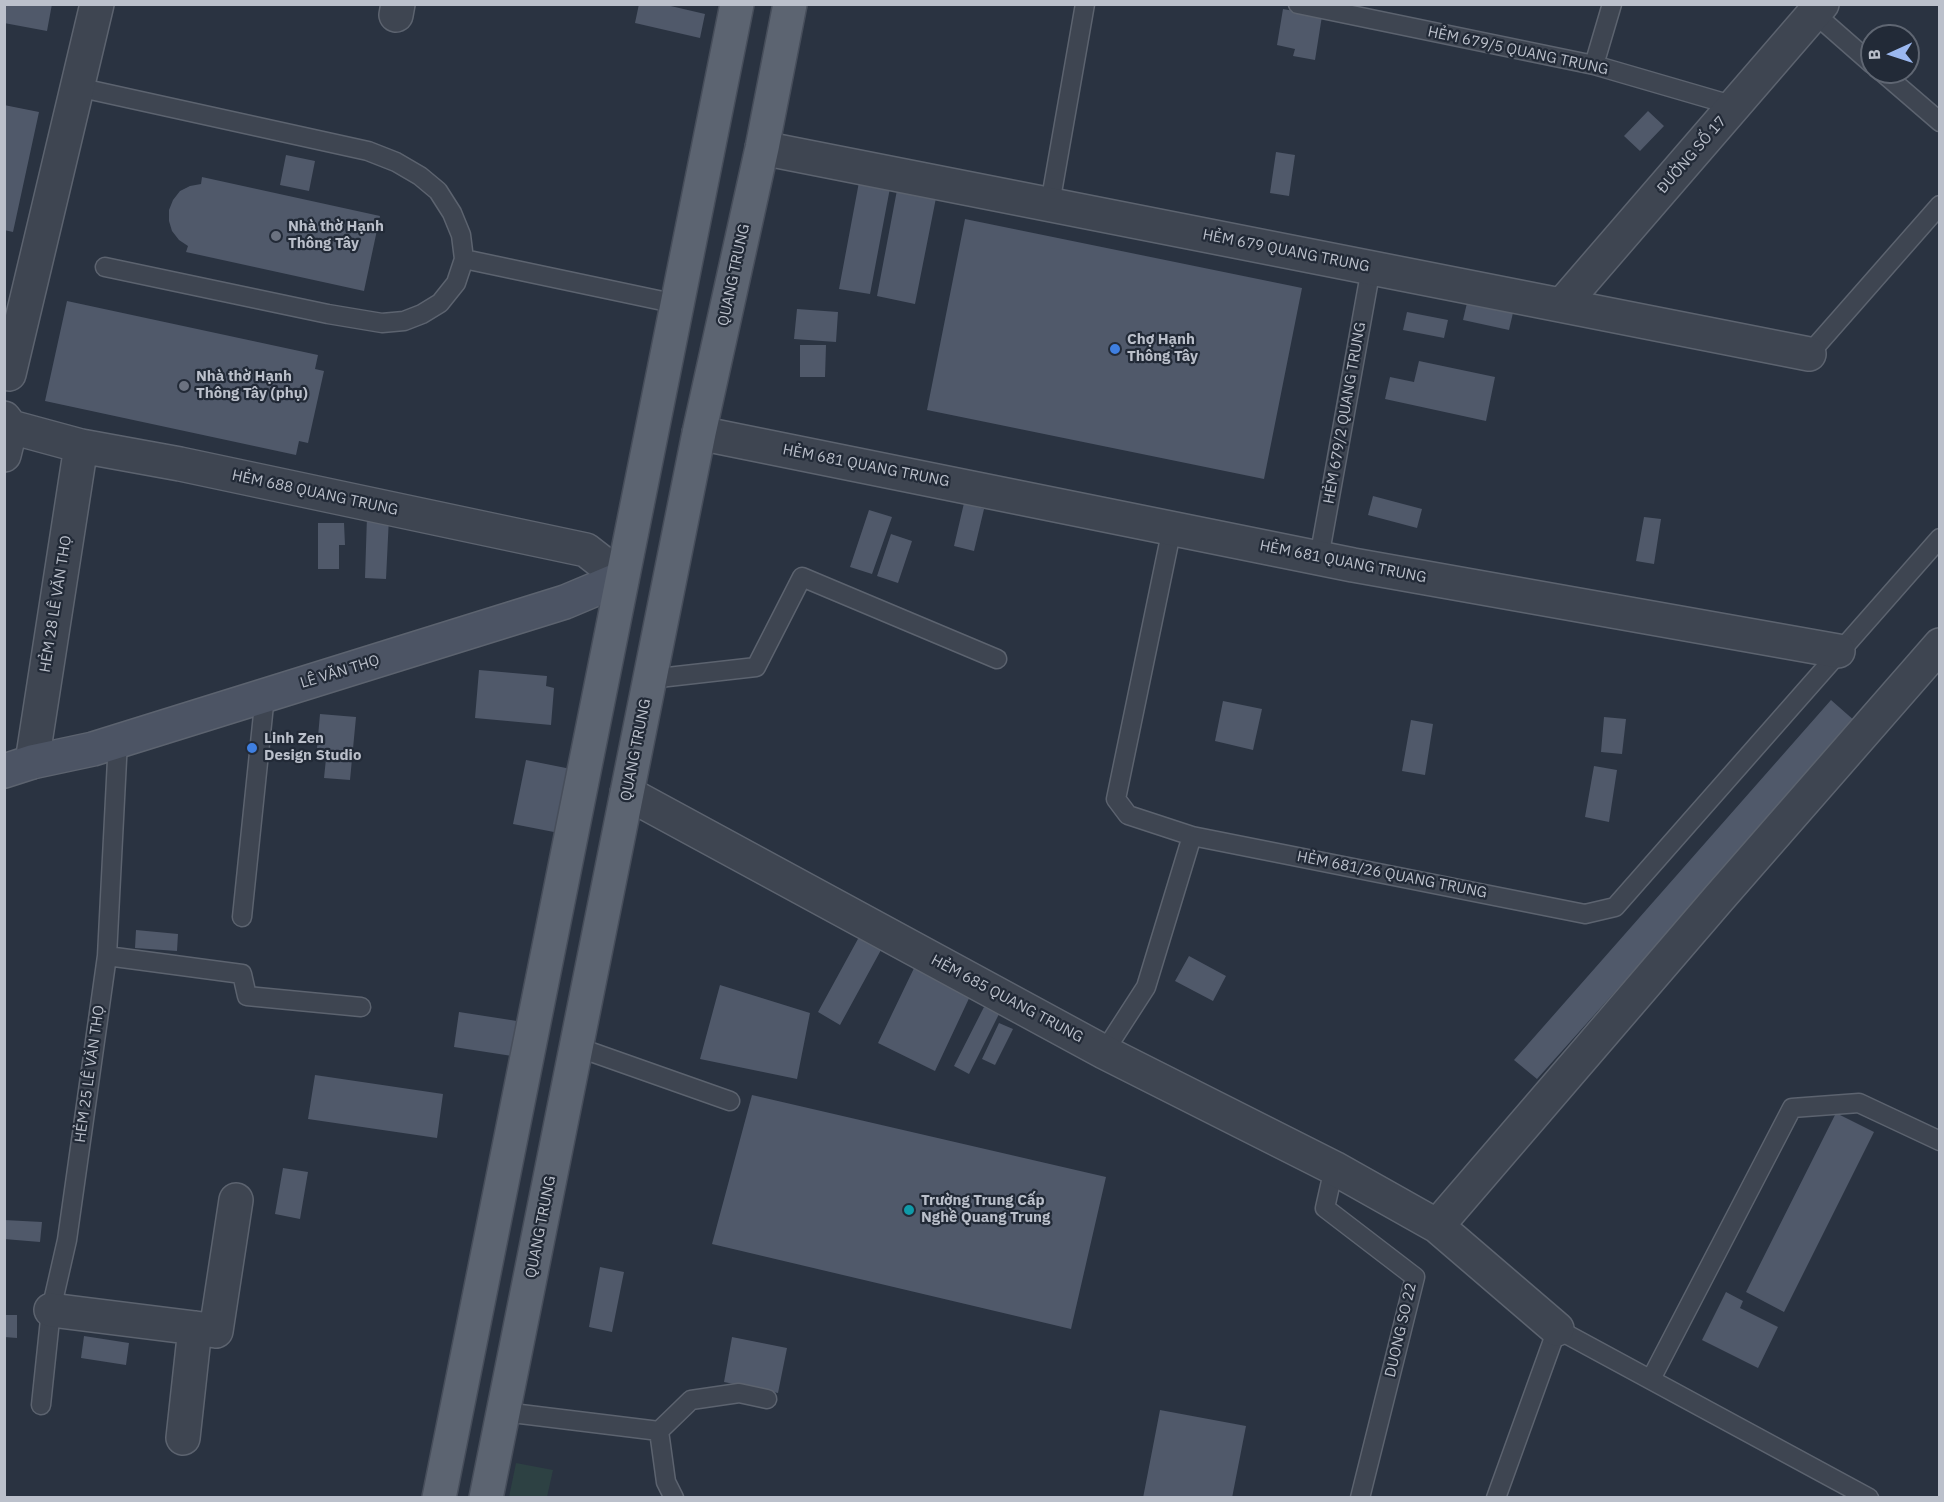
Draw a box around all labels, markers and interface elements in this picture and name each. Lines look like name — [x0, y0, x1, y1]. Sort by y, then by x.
street label: HẺM 679/5 QUANG TRUNG — [1426, 23, 1610, 79]
north arrow — [1860, 24, 1920, 84]
text: B — [1864, 49, 1884, 61]
street label: ĐƯỜNG SỐ 17 — [1654, 113, 1730, 197]
place label: Nhà thờ Hạnh Thông Tây — [288, 218, 384, 253]
street label: QUANG TRUNG — [714, 222, 754, 328]
street label: HẺM 679 QUANG TRUNG — [1201, 226, 1371, 276]
marker: Nhà thờ Hạnh Thông Tây — [269, 229, 283, 243]
street label: HẺM 679/2 QUANG TRUNG — [1320, 321, 1370, 505]
place label: Chợ Hạnh Thông Tây — [1127, 331, 1198, 366]
marker: Chợ Hạnh Thông Tây — [1108, 342, 1122, 356]
place label: Nhà thờ Hạnh Thông Tây (phụ) — [196, 368, 308, 403]
marker: Nhà thờ Hạnh Thông Tây (phụ) — [177, 379, 191, 393]
street label: HẺM 681 QUANG TRUNG — [781, 441, 951, 491]
street label: HẺM 688 QUANG TRUNG — [230, 467, 400, 519]
street label: HẺM 28 LÊ VĂN THỌ — [36, 534, 76, 674]
street label: HẺM 681 QUANG TRUNG — [1258, 537, 1428, 587]
street label: LÊ VĂN THỌ — [298, 651, 382, 693]
street label: QUANG TRUNG — [617, 697, 655, 803]
place label: Linh Zen Design Studio — [264, 730, 361, 765]
marker: Linh Zen Design Studio — [245, 741, 259, 755]
street label: HẺM 681/26 QUANG TRUNG — [1295, 848, 1489, 902]
street label: HẺM 685 QUANG TRUNG — [928, 951, 1086, 1047]
street label: HẺM 25 LÊ VĂN THỌ — [71, 1004, 109, 1144]
street label: QUANG TRUNG — [522, 1174, 560, 1280]
place label: Trường Trung Cấp Nghề Quang Trung — [921, 1192, 1050, 1227]
marker: Trường Trung Cấp Nghề Quang Trung — [902, 1203, 916, 1217]
street label: DUONG SO 22 — [1381, 1281, 1421, 1379]

